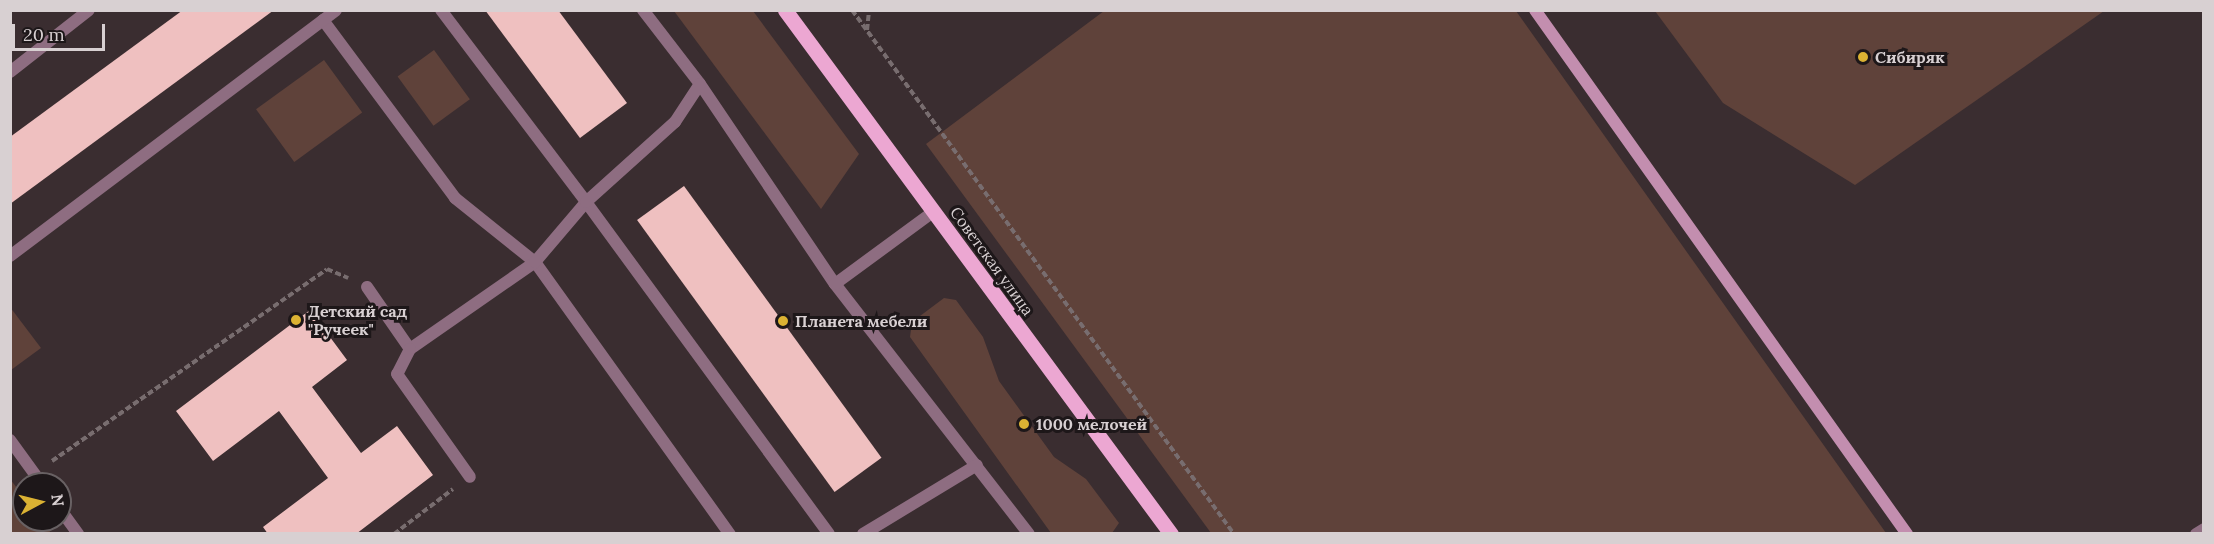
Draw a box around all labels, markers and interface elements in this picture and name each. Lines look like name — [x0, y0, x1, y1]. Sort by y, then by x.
scale bar — [15, 12, 108, 50]
text: 20 m — [23, 23, 65, 46]
place label: Сибиряк — [1875, 47, 1945, 67]
marker: Сибиряк — [1856, 50, 1870, 64]
street label: Советская улица — [946, 203, 1038, 319]
place label: Детский сад "Ручеек" — [308, 301, 407, 339]
place label: Планета мебели — [795, 311, 927, 331]
marker: Детский сад "Ручеек" — [289, 313, 303, 327]
marker: Планета мебели — [776, 314, 790, 328]
place label: 1000 мелочей — [1036, 414, 1147, 434]
marker: 1000 мелочей — [1017, 417, 1031, 431]
north arrow — [12, 472, 72, 532]
text: N — [47, 493, 69, 507]

